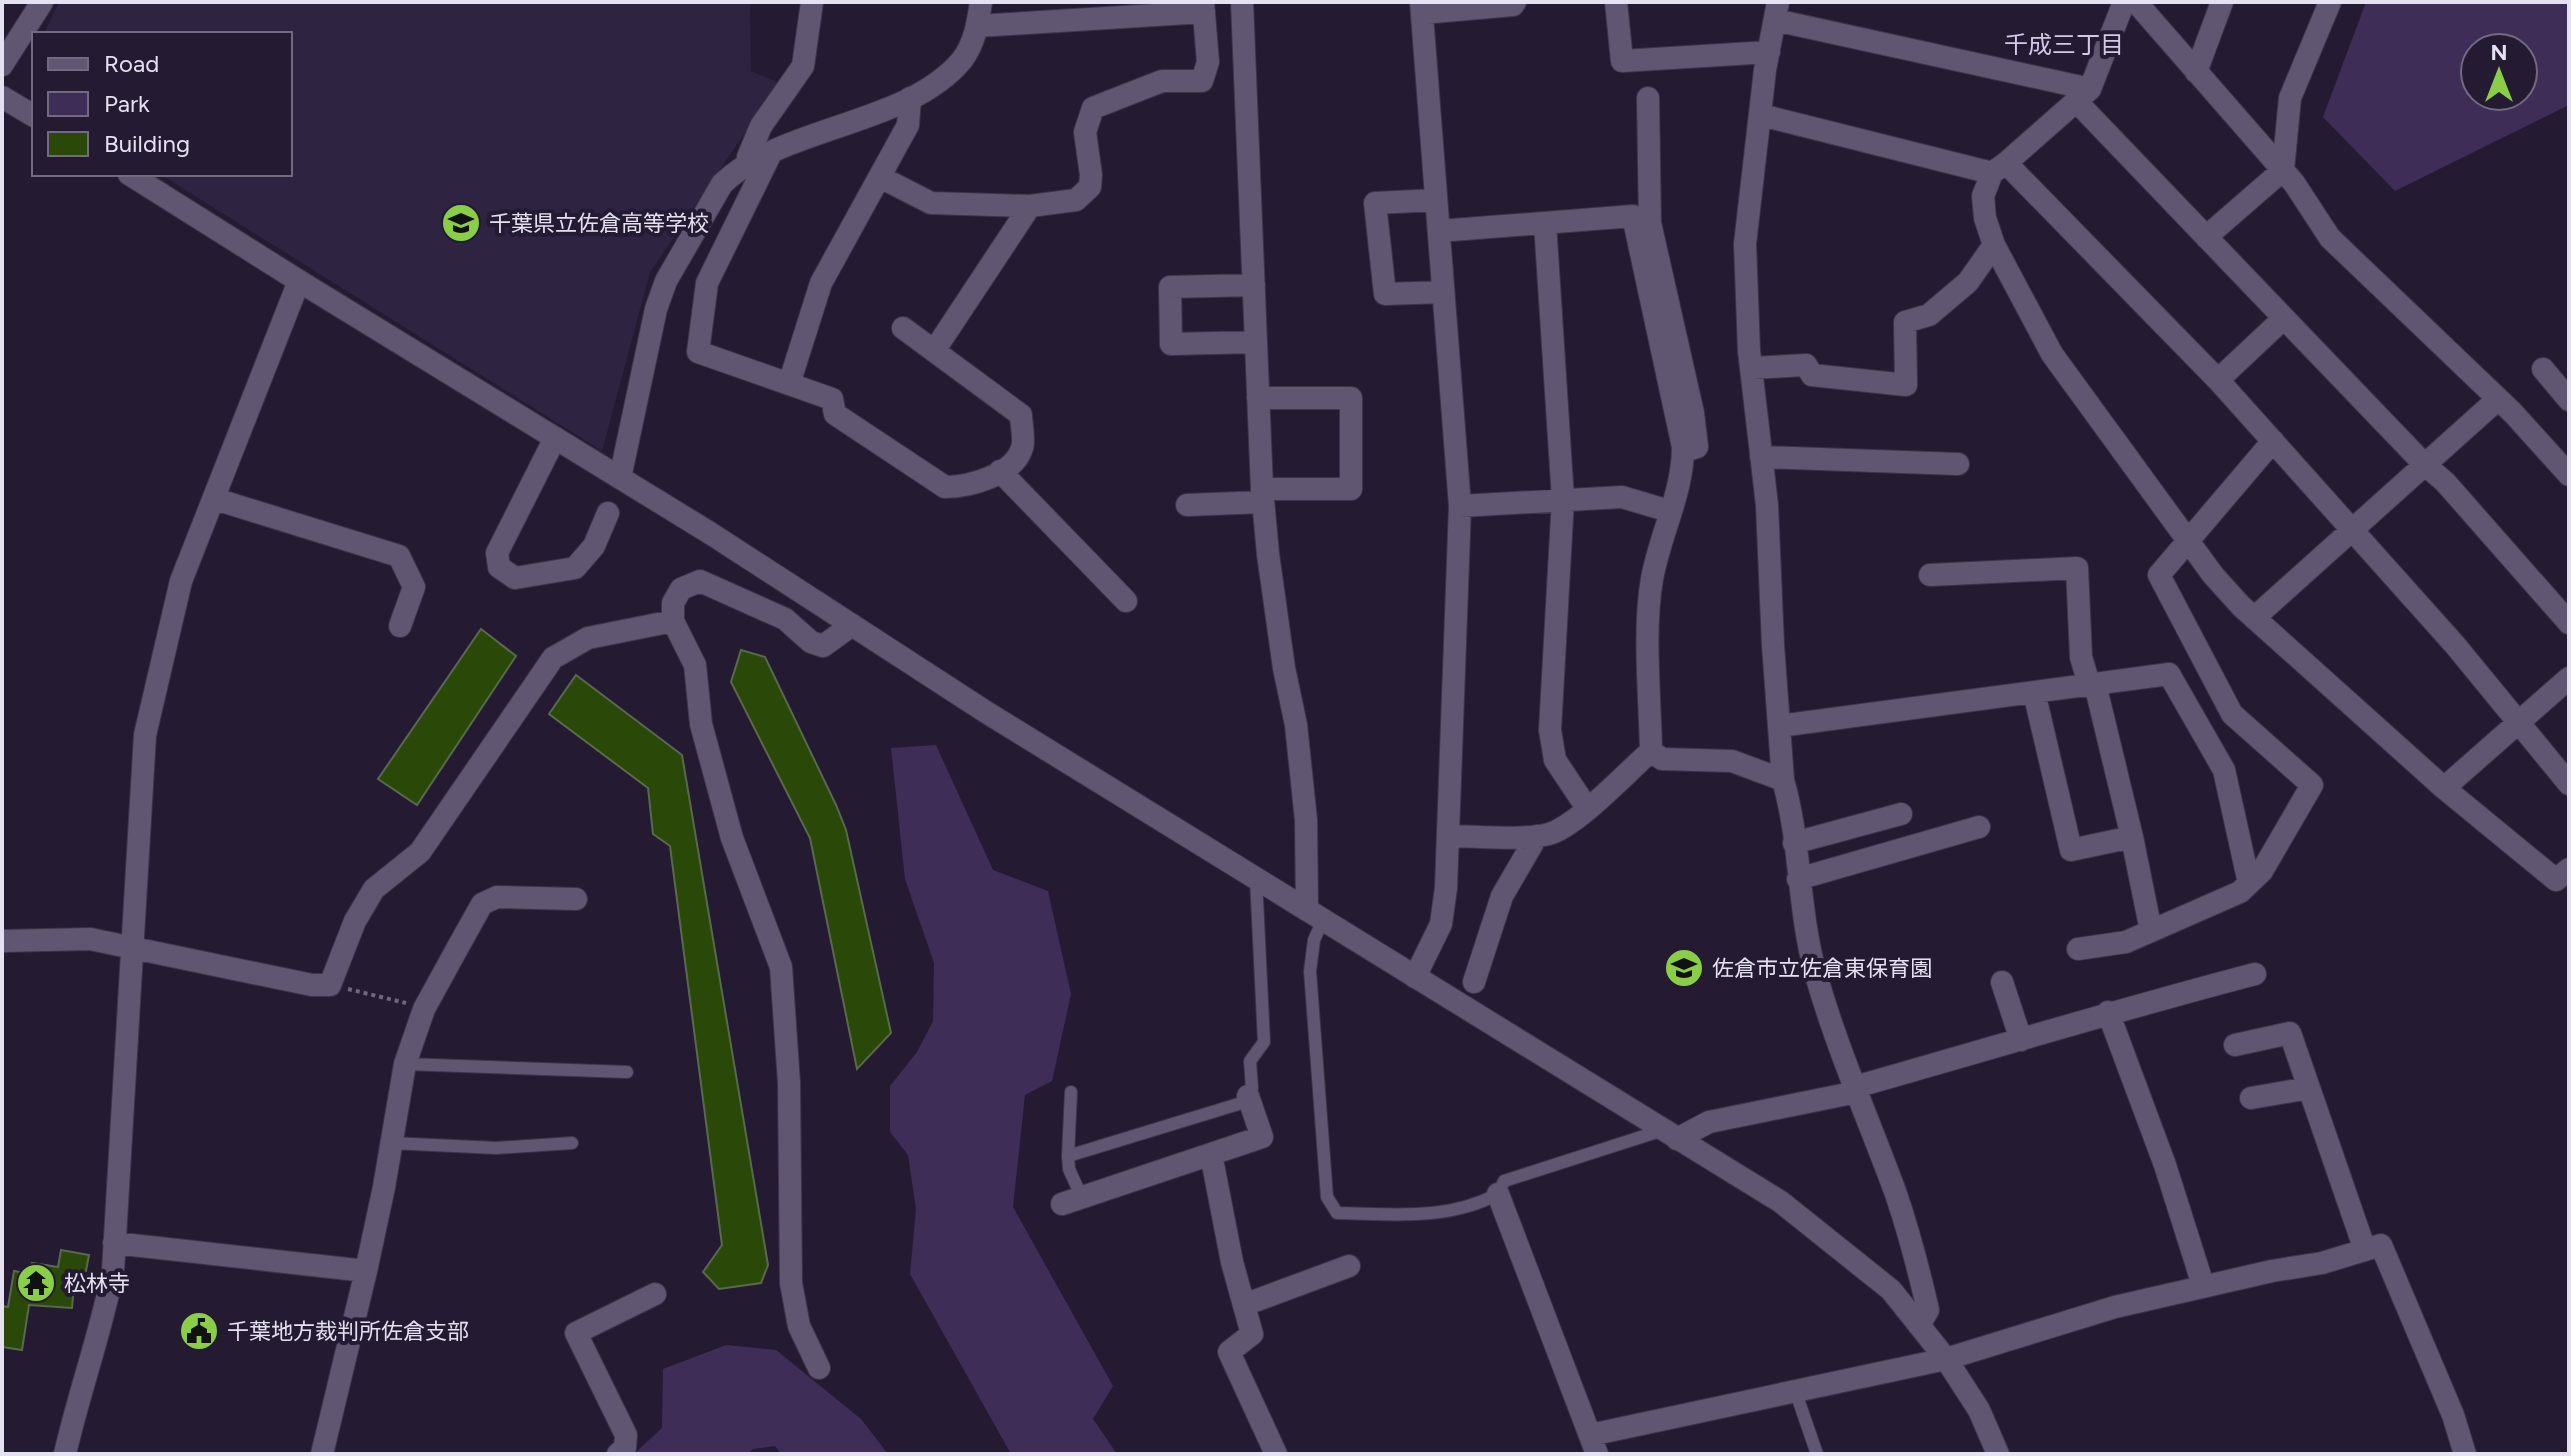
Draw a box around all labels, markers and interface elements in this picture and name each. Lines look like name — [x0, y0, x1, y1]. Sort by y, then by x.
district label: 千成三丁目 — [2004, 30, 2124, 59]
legend — [32, 32, 292, 176]
north arrow — [2459, 32, 2539, 112]
text: N — [2490, 39, 2508, 66]
text: Road — [104, 49, 159, 78]
text: Park — [104, 89, 150, 118]
text: Building — [104, 129, 190, 158]
school or university icon: 千葉県立佐倉高等学校 — [440, 202, 482, 244]
place label: 千葉県立佐倉高等学校 — [489, 210, 709, 237]
school or university icon: 佐倉市立佐倉東保育園 — [1663, 947, 1705, 989]
place label: 佐倉市立佐倉東保育園 — [1712, 955, 1932, 982]
temple icon: 松林寺 — [15, 1262, 57, 1304]
place label: 松林寺 — [64, 1270, 130, 1297]
public building icon: 千葉地方裁判所佐倉支部 — [178, 1310, 220, 1352]
place label: 千葉地方裁判所佐倉支部 — [227, 1318, 469, 1345]

